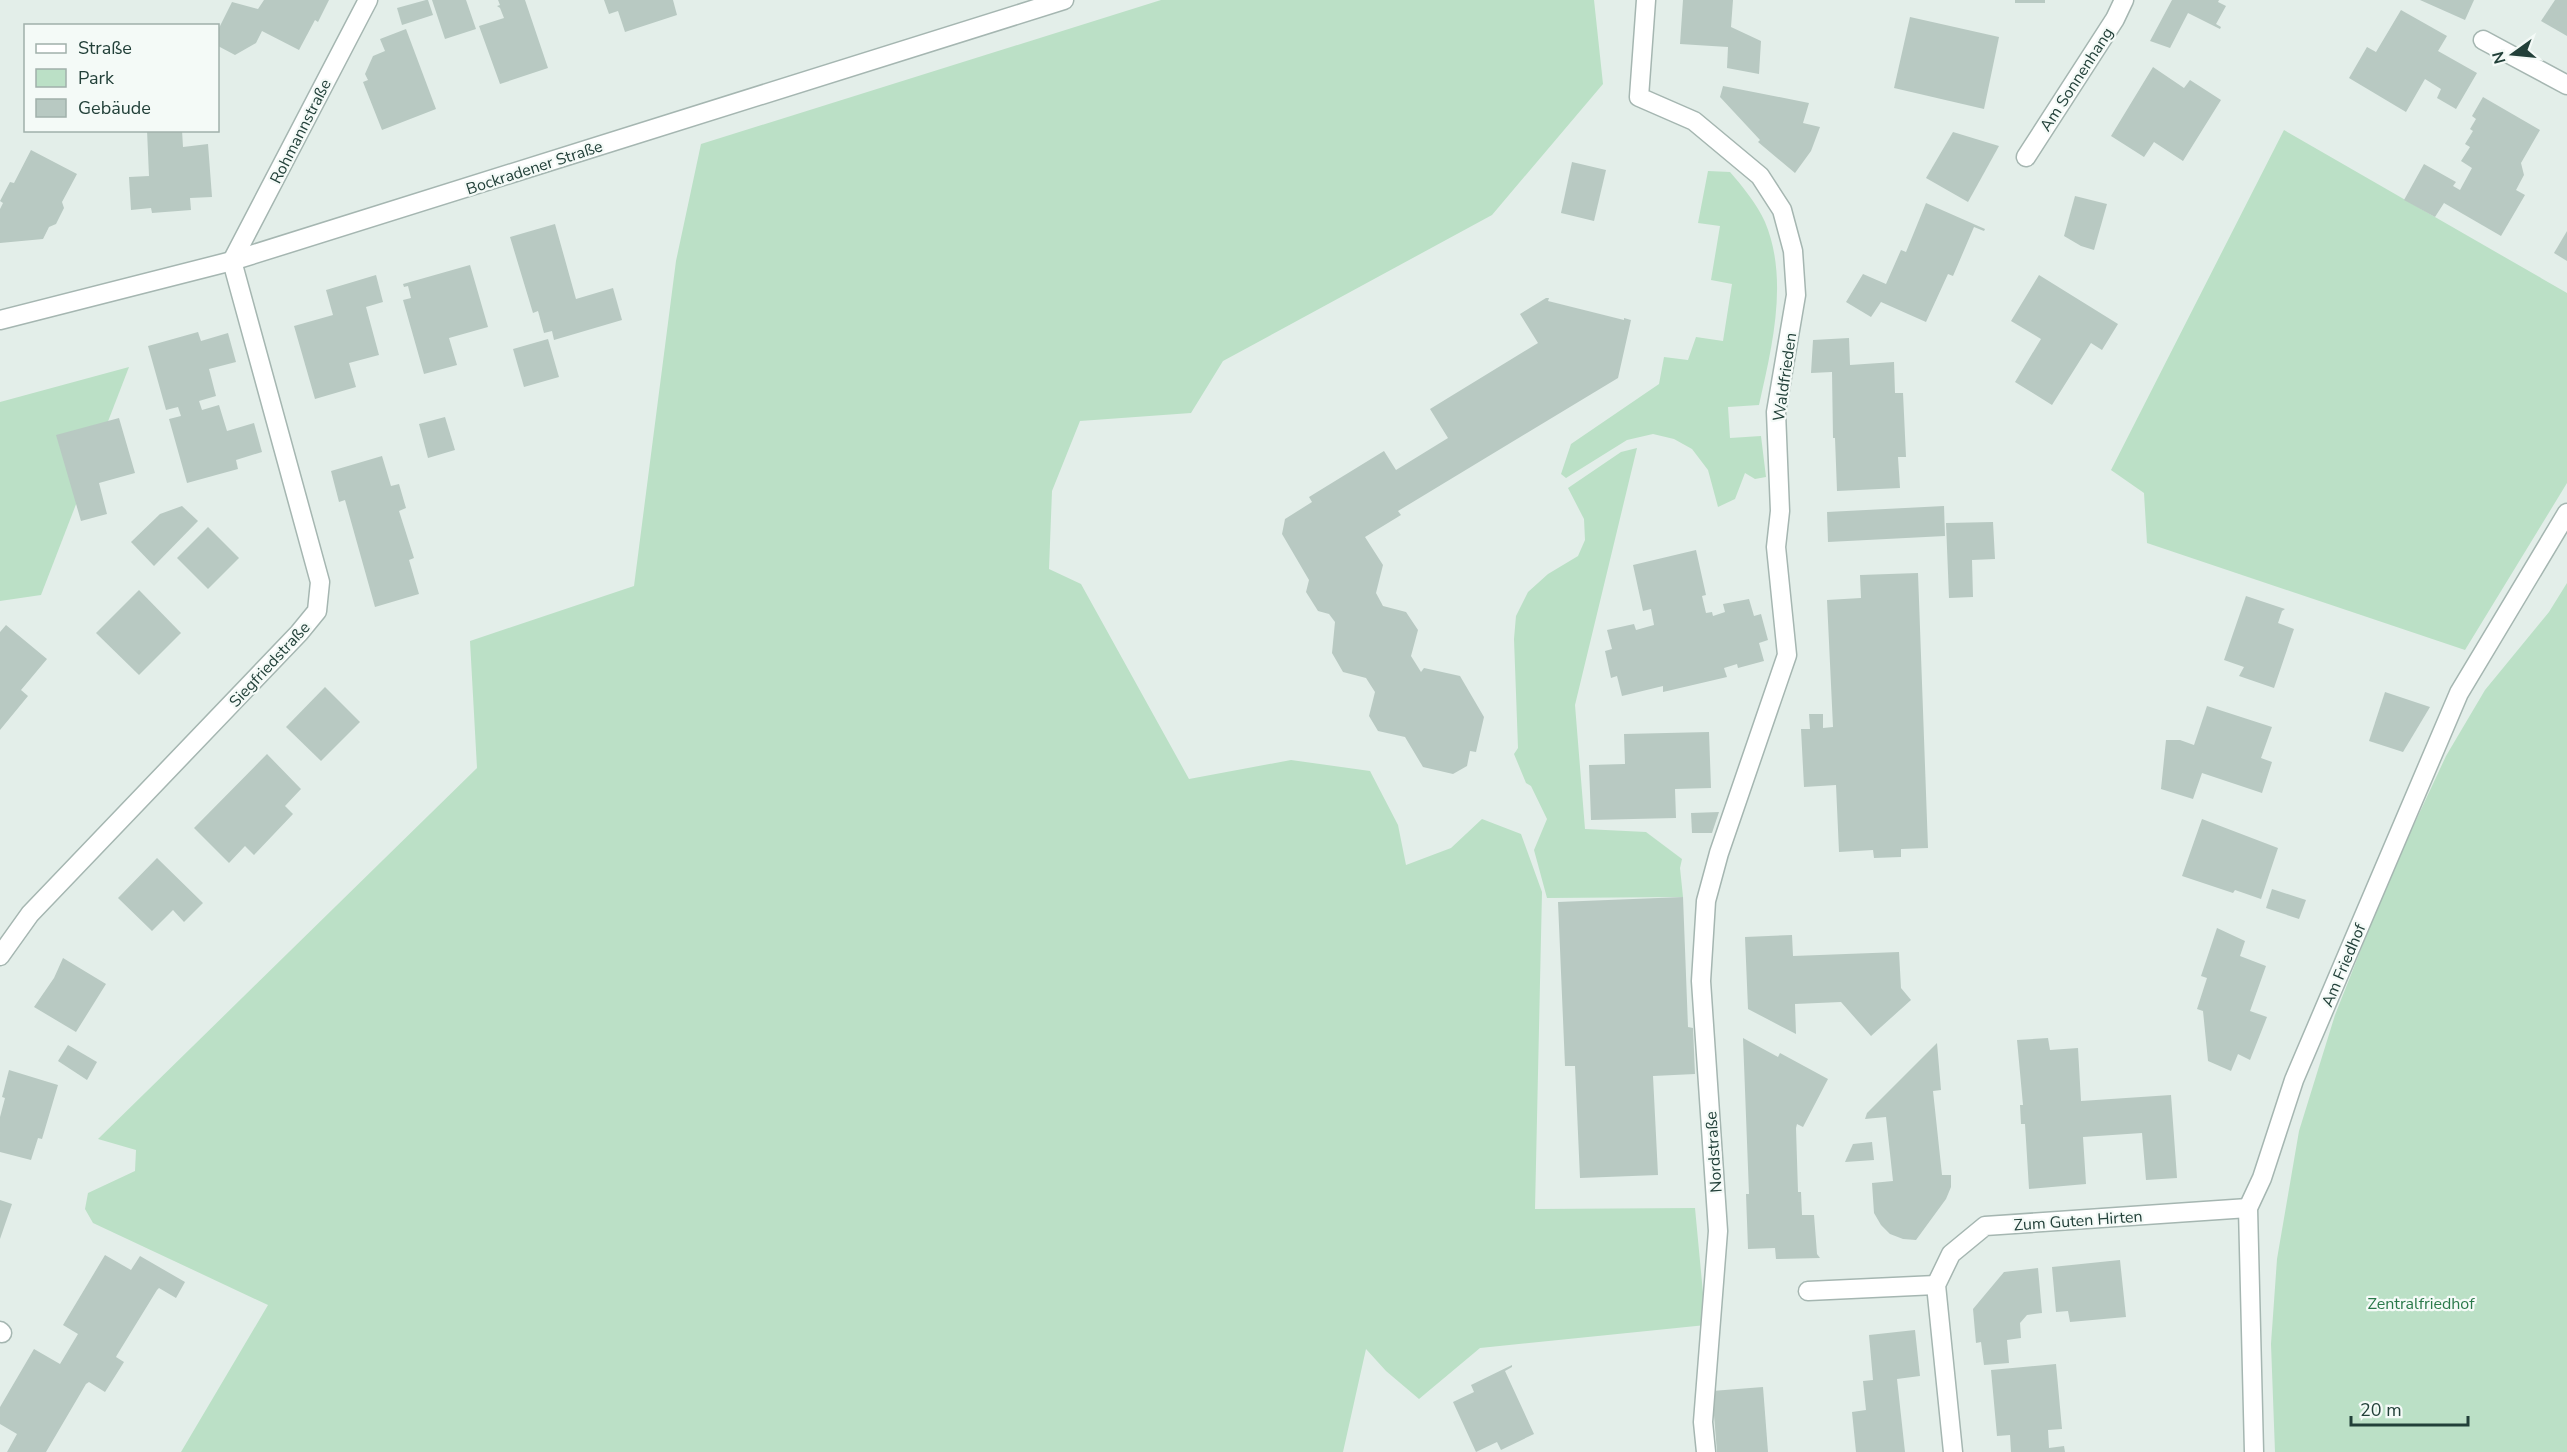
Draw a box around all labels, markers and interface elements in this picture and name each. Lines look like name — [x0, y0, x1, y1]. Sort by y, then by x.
street label: Am Sonnenhang — [2035, 23, 2119, 136]
legend — [24, 24, 219, 132]
north arrow — [2483, 24, 2543, 84]
text: Straße — [78, 36, 132, 60]
text: N — [2487, 49, 2512, 66]
text: Park — [78, 66, 115, 90]
street label: Rohmannstraße — [265, 75, 337, 187]
text: Gebäude — [78, 96, 151, 120]
street label: Bockradener Straße — [463, 135, 605, 200]
street label: Waldfrieden — [1768, 331, 1802, 423]
street label: Siegfriedstraße — [224, 617, 315, 712]
street label: Am Friedhof — [2316, 920, 2372, 1010]
street label: Nordstraße — [1700, 1111, 1728, 1193]
street label: Zum Guten Hirten — [2013, 1206, 2143, 1236]
park label: Zentralfriedhof — [2368, 1293, 2475, 1315]
scale bar — [2351, 1389, 2468, 1427]
text: 20 m — [2360, 1398, 2402, 1422]

